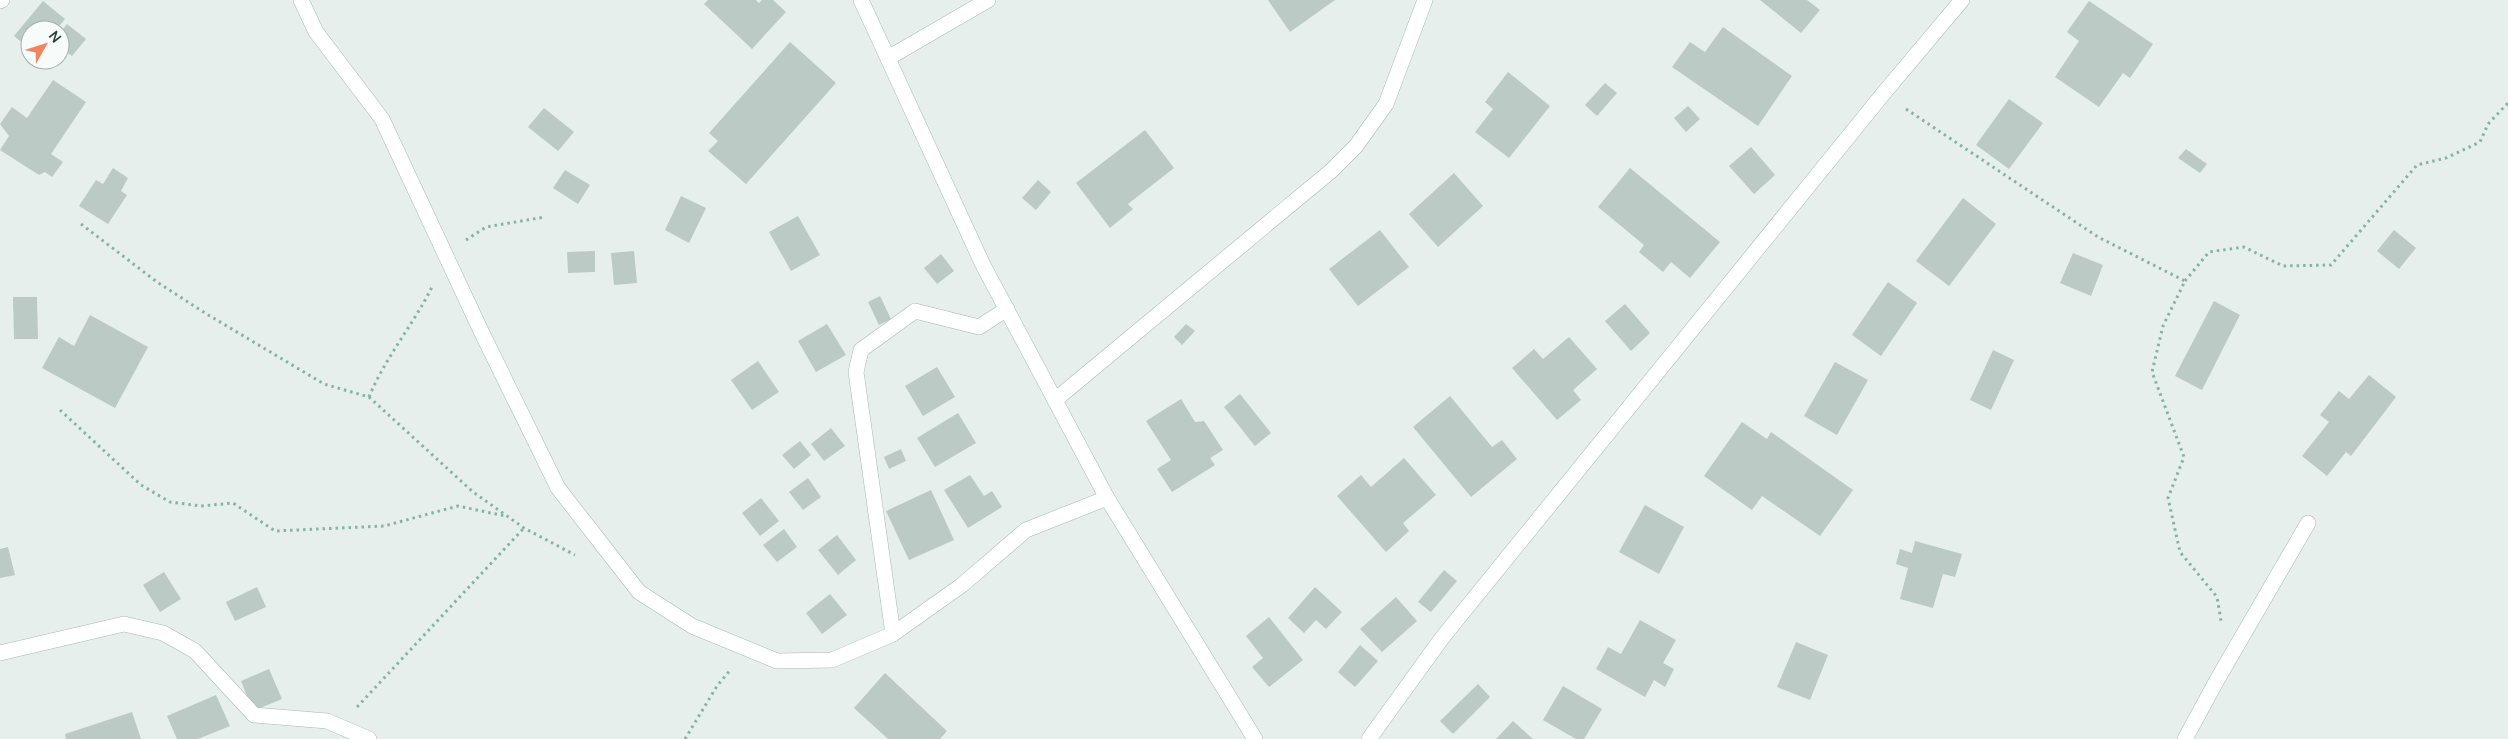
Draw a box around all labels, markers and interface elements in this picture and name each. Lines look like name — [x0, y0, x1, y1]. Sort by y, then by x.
north arrow — [20, 20, 70, 70]
text: N — [45, 27, 66, 46]

